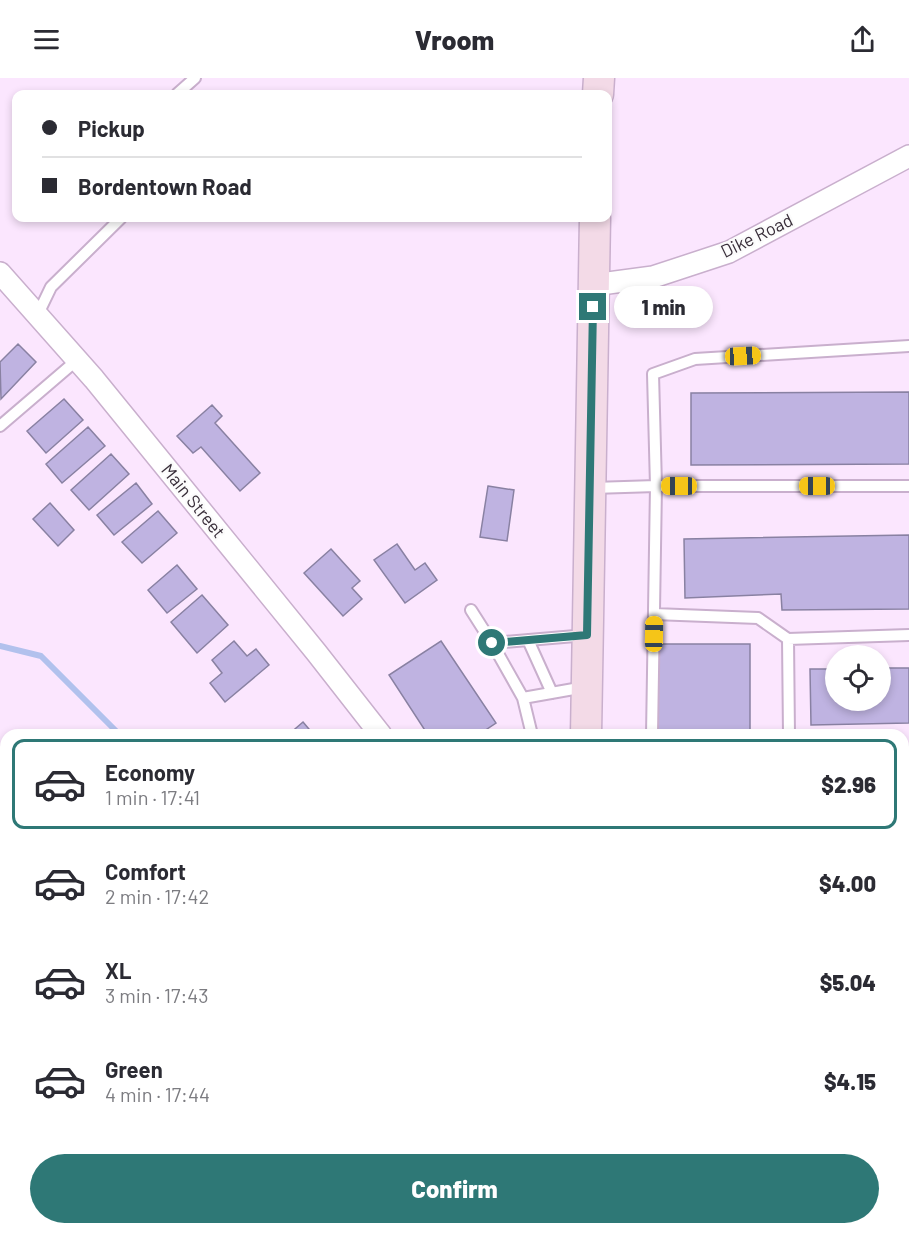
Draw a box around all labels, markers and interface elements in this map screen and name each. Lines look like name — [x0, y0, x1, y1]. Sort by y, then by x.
icon: menu — [30, 23, 63, 56]
text: Vroom — [415, 23, 494, 55]
icon: share — [846, 23, 879, 56]
text: Pickup — [78, 115, 145, 141]
text: Bordentown Road — [78, 173, 252, 199]
street label: Dike Road — [717, 208, 796, 262]
callout: 1 min — [614, 286, 713, 328]
route end — [579, 293, 606, 320]
text: 1 min — [642, 295, 685, 319]
car — [725, 346, 761, 366]
street label: Main Street — [157, 459, 230, 542]
car — [661, 477, 697, 495]
car — [799, 477, 835, 495]
car — [645, 616, 663, 652]
route start — [478, 629, 505, 656]
map controls — [825, 645, 891, 711]
button: locate — [825, 645, 891, 711]
icon: car — [33, 757, 87, 811]
text: Economy — [105, 759, 195, 785]
text: $2.96 — [821, 771, 876, 797]
text: 1 min · 17:41 — [105, 785, 200, 809]
icon: car — [33, 856, 87, 910]
text: Comfort — [105, 858, 186, 884]
text: $4.00 — [819, 870, 876, 896]
text: 2 min · 17:42 — [105, 884, 209, 908]
icon: car — [33, 955, 87, 1009]
text: XL — [105, 957, 131, 983]
text: $5.04 — [820, 969, 876, 995]
text: 3 min · 17:43 — [105, 983, 208, 1007]
icon: car — [33, 1054, 87, 1108]
text: Green — [105, 1056, 163, 1082]
text: $4.15 — [824, 1068, 876, 1094]
text: 4 min · 17:44 — [105, 1082, 210, 1106]
button: Confirm — [30, 1154, 879, 1223]

